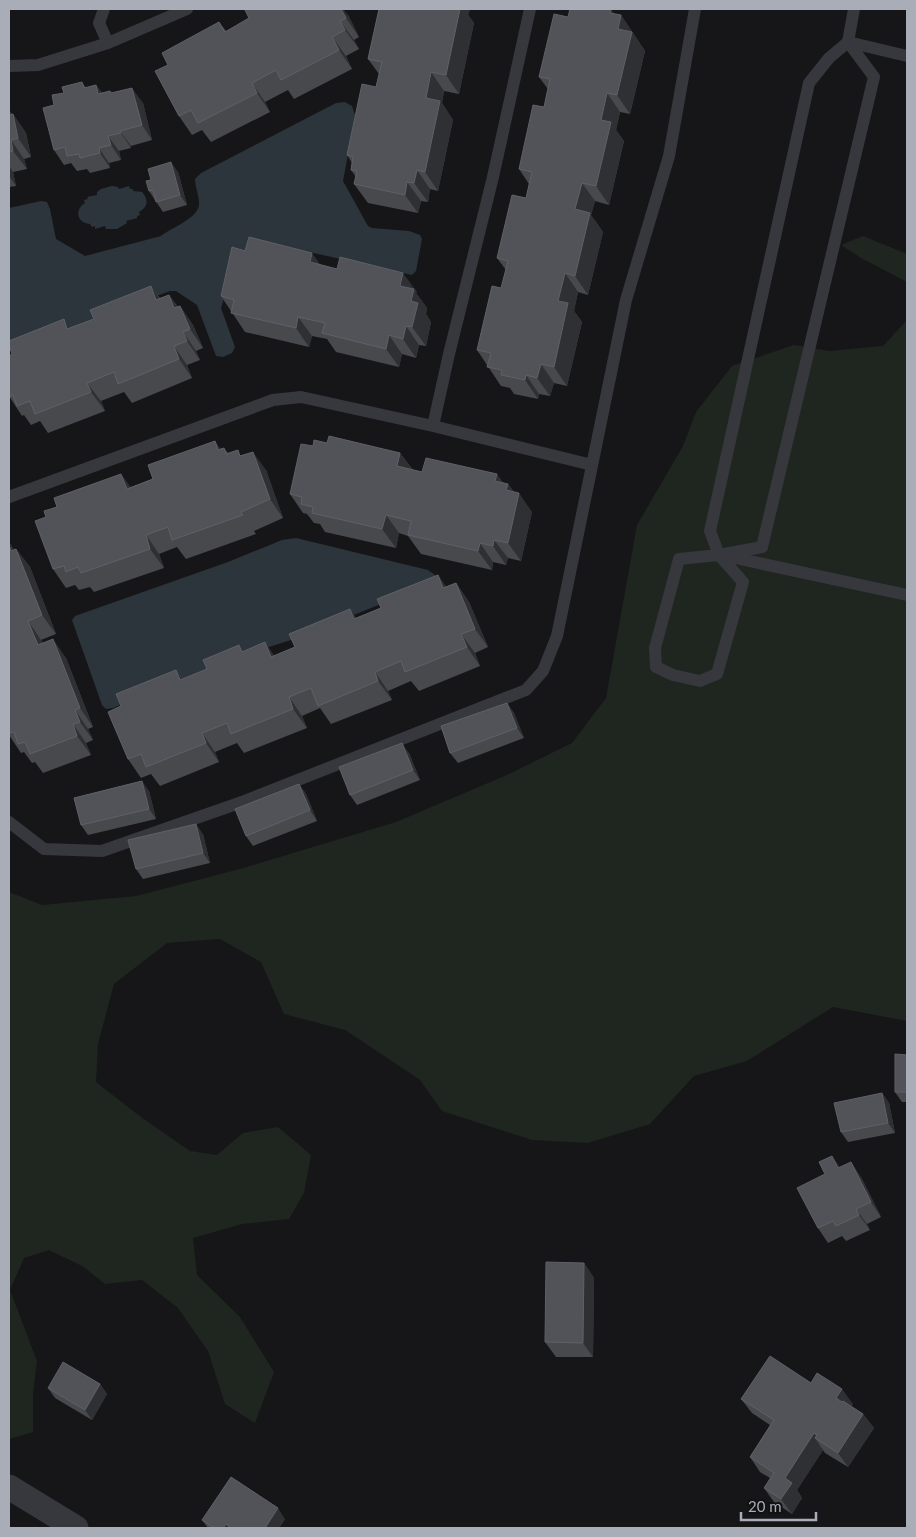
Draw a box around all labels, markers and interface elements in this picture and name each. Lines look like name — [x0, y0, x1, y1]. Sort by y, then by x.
scale bar — [741, 1490, 816, 1522]
text: 20 m — [748, 1497, 782, 1515]

